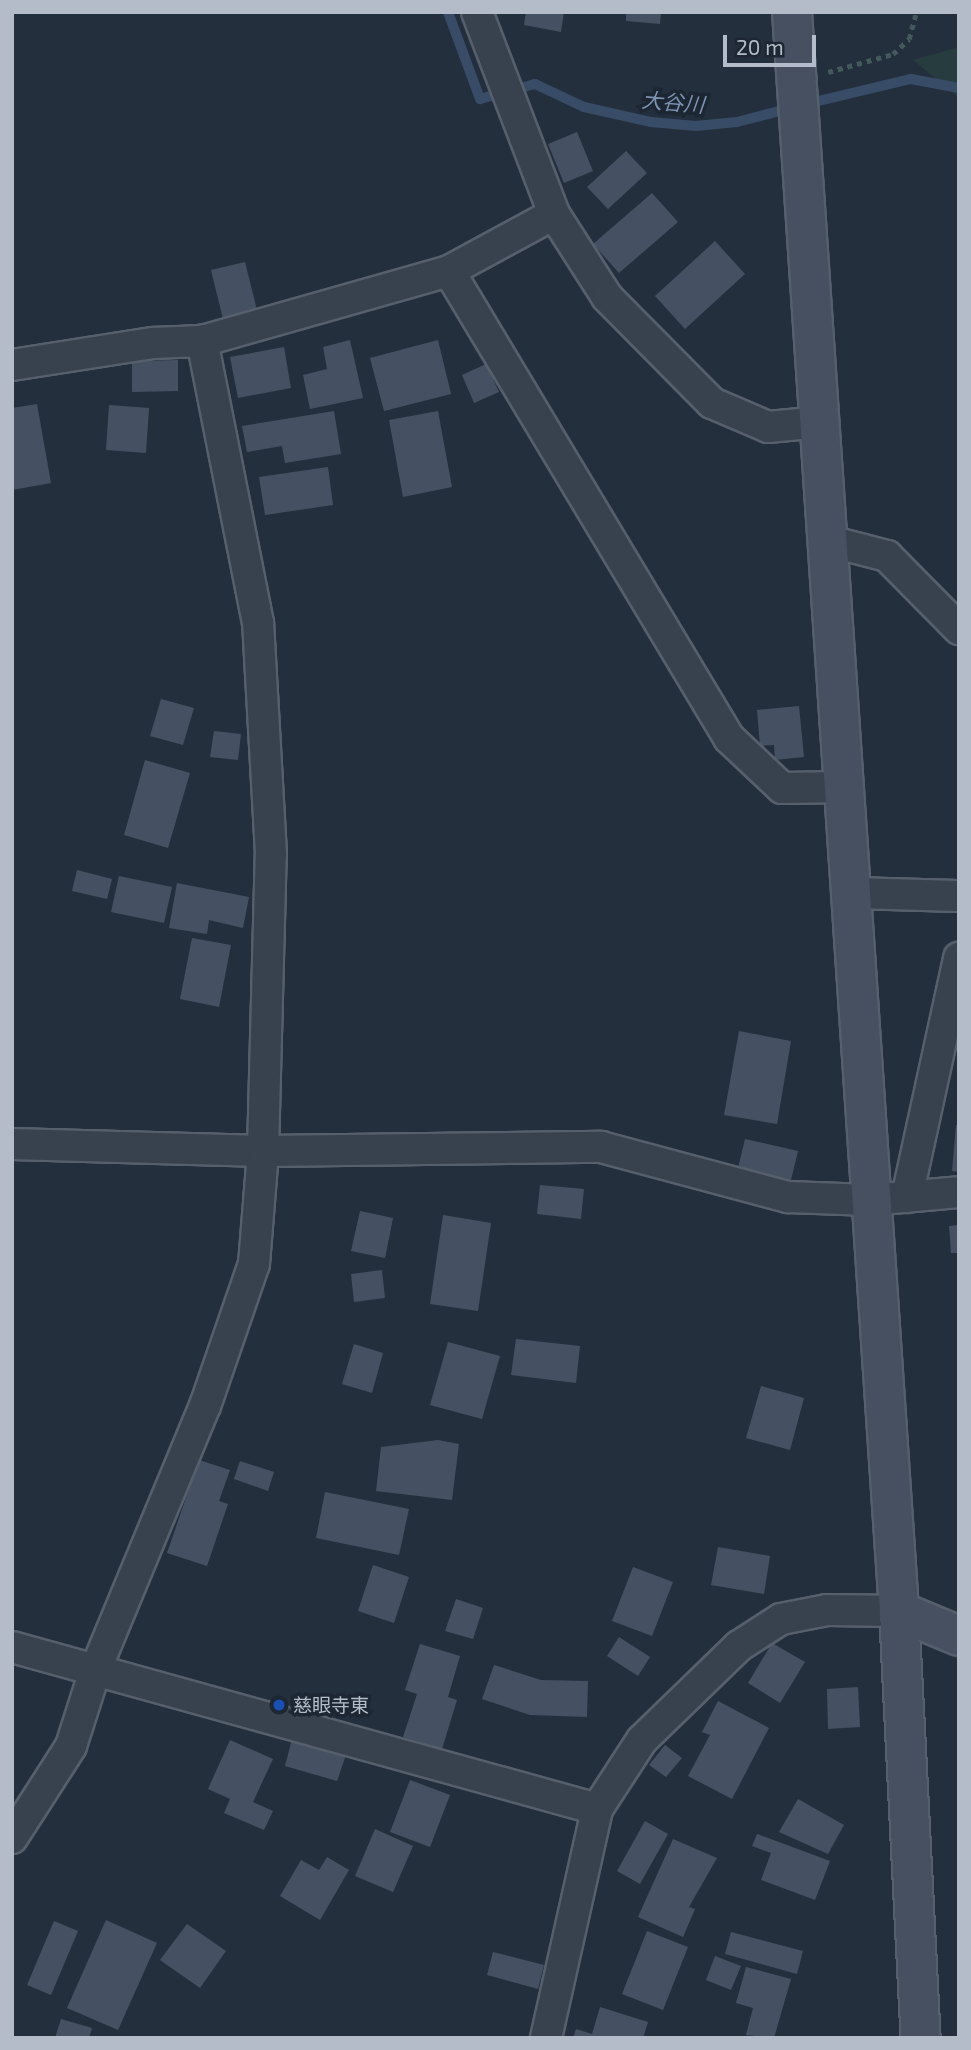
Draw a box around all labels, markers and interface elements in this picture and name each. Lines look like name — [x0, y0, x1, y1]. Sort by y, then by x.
scale bar — [726, 21, 819, 65]
text: 20 m — [736, 34, 784, 59]
water label: 大谷川 — [641, 87, 705, 117]
place label: 慈眼寺東 — [293, 1694, 369, 1716]
marker: 慈眼寺東 — [271, 1697, 287, 1713]

